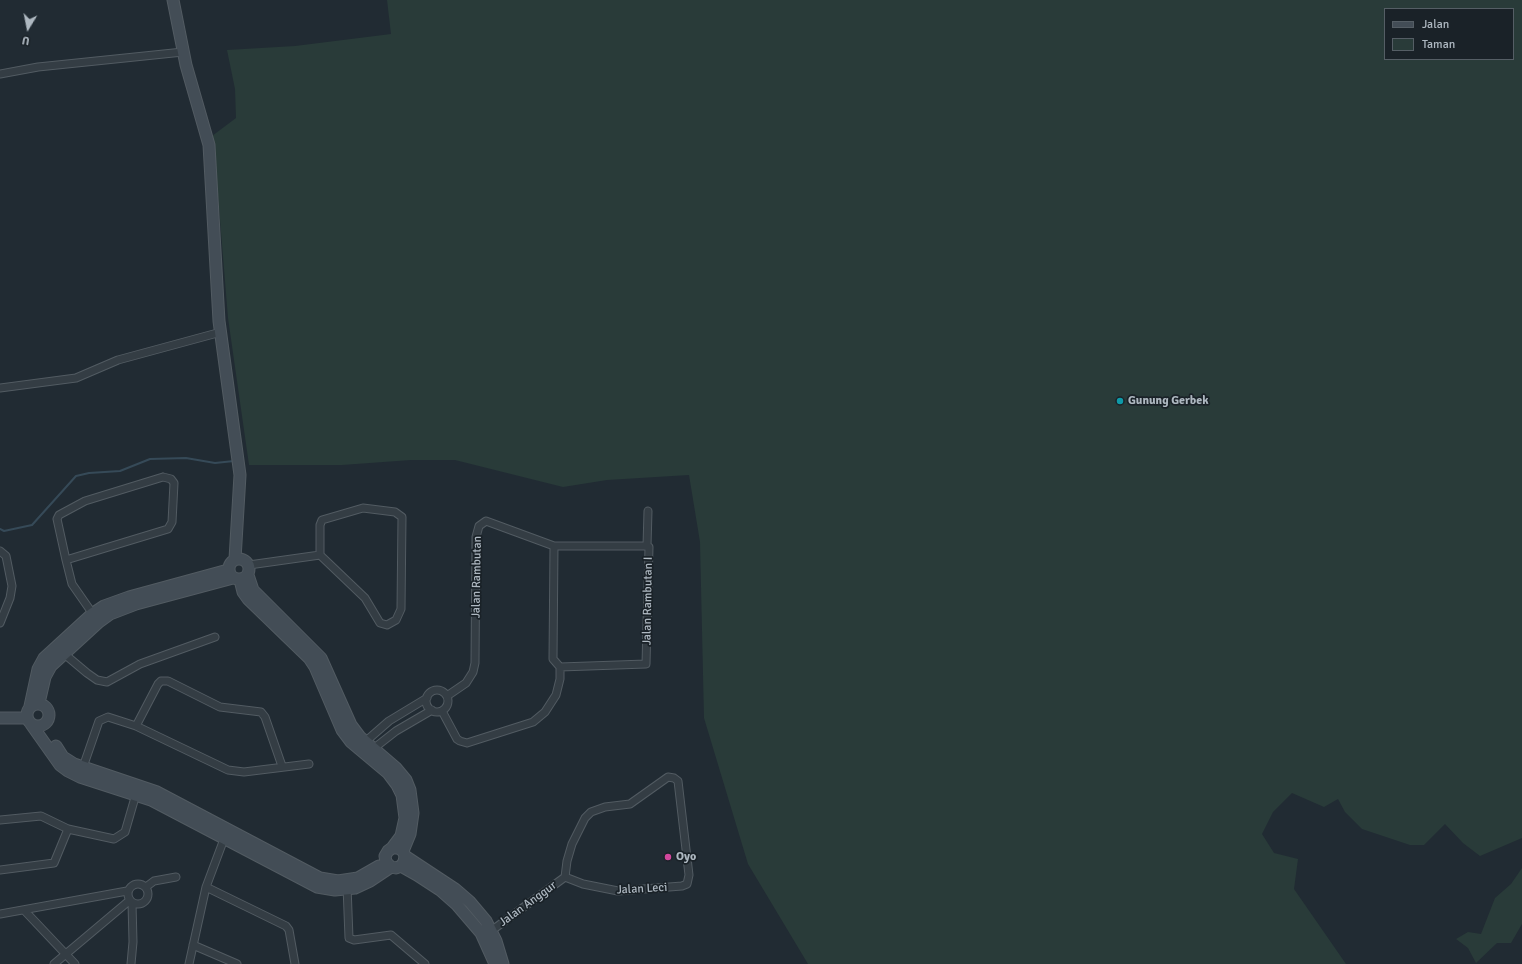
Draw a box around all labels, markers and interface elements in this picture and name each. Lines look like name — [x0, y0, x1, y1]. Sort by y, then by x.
north arrow — [8, 8, 48, 48]
legend — [1384, 8, 1514, 60]
text: Jalan — [1422, 17, 1449, 32]
text: U — [21, 33, 31, 47]
text: Taman — [1422, 37, 1455, 52]
place label: Gunung Gerbek — [1128, 394, 1208, 408]
marker: Gunung Gerbek — [1115, 396, 1125, 406]
street label: Jalan Rambutan — [469, 536, 485, 618]
street label: Jalan Rambutan I — [640, 557, 656, 645]
place label: Oyo — [676, 850, 696, 864]
marker: Oyo — [663, 852, 673, 862]
street label: Jalan Anggur — [496, 878, 560, 930]
street label: Jalan Leci — [616, 880, 668, 898]

